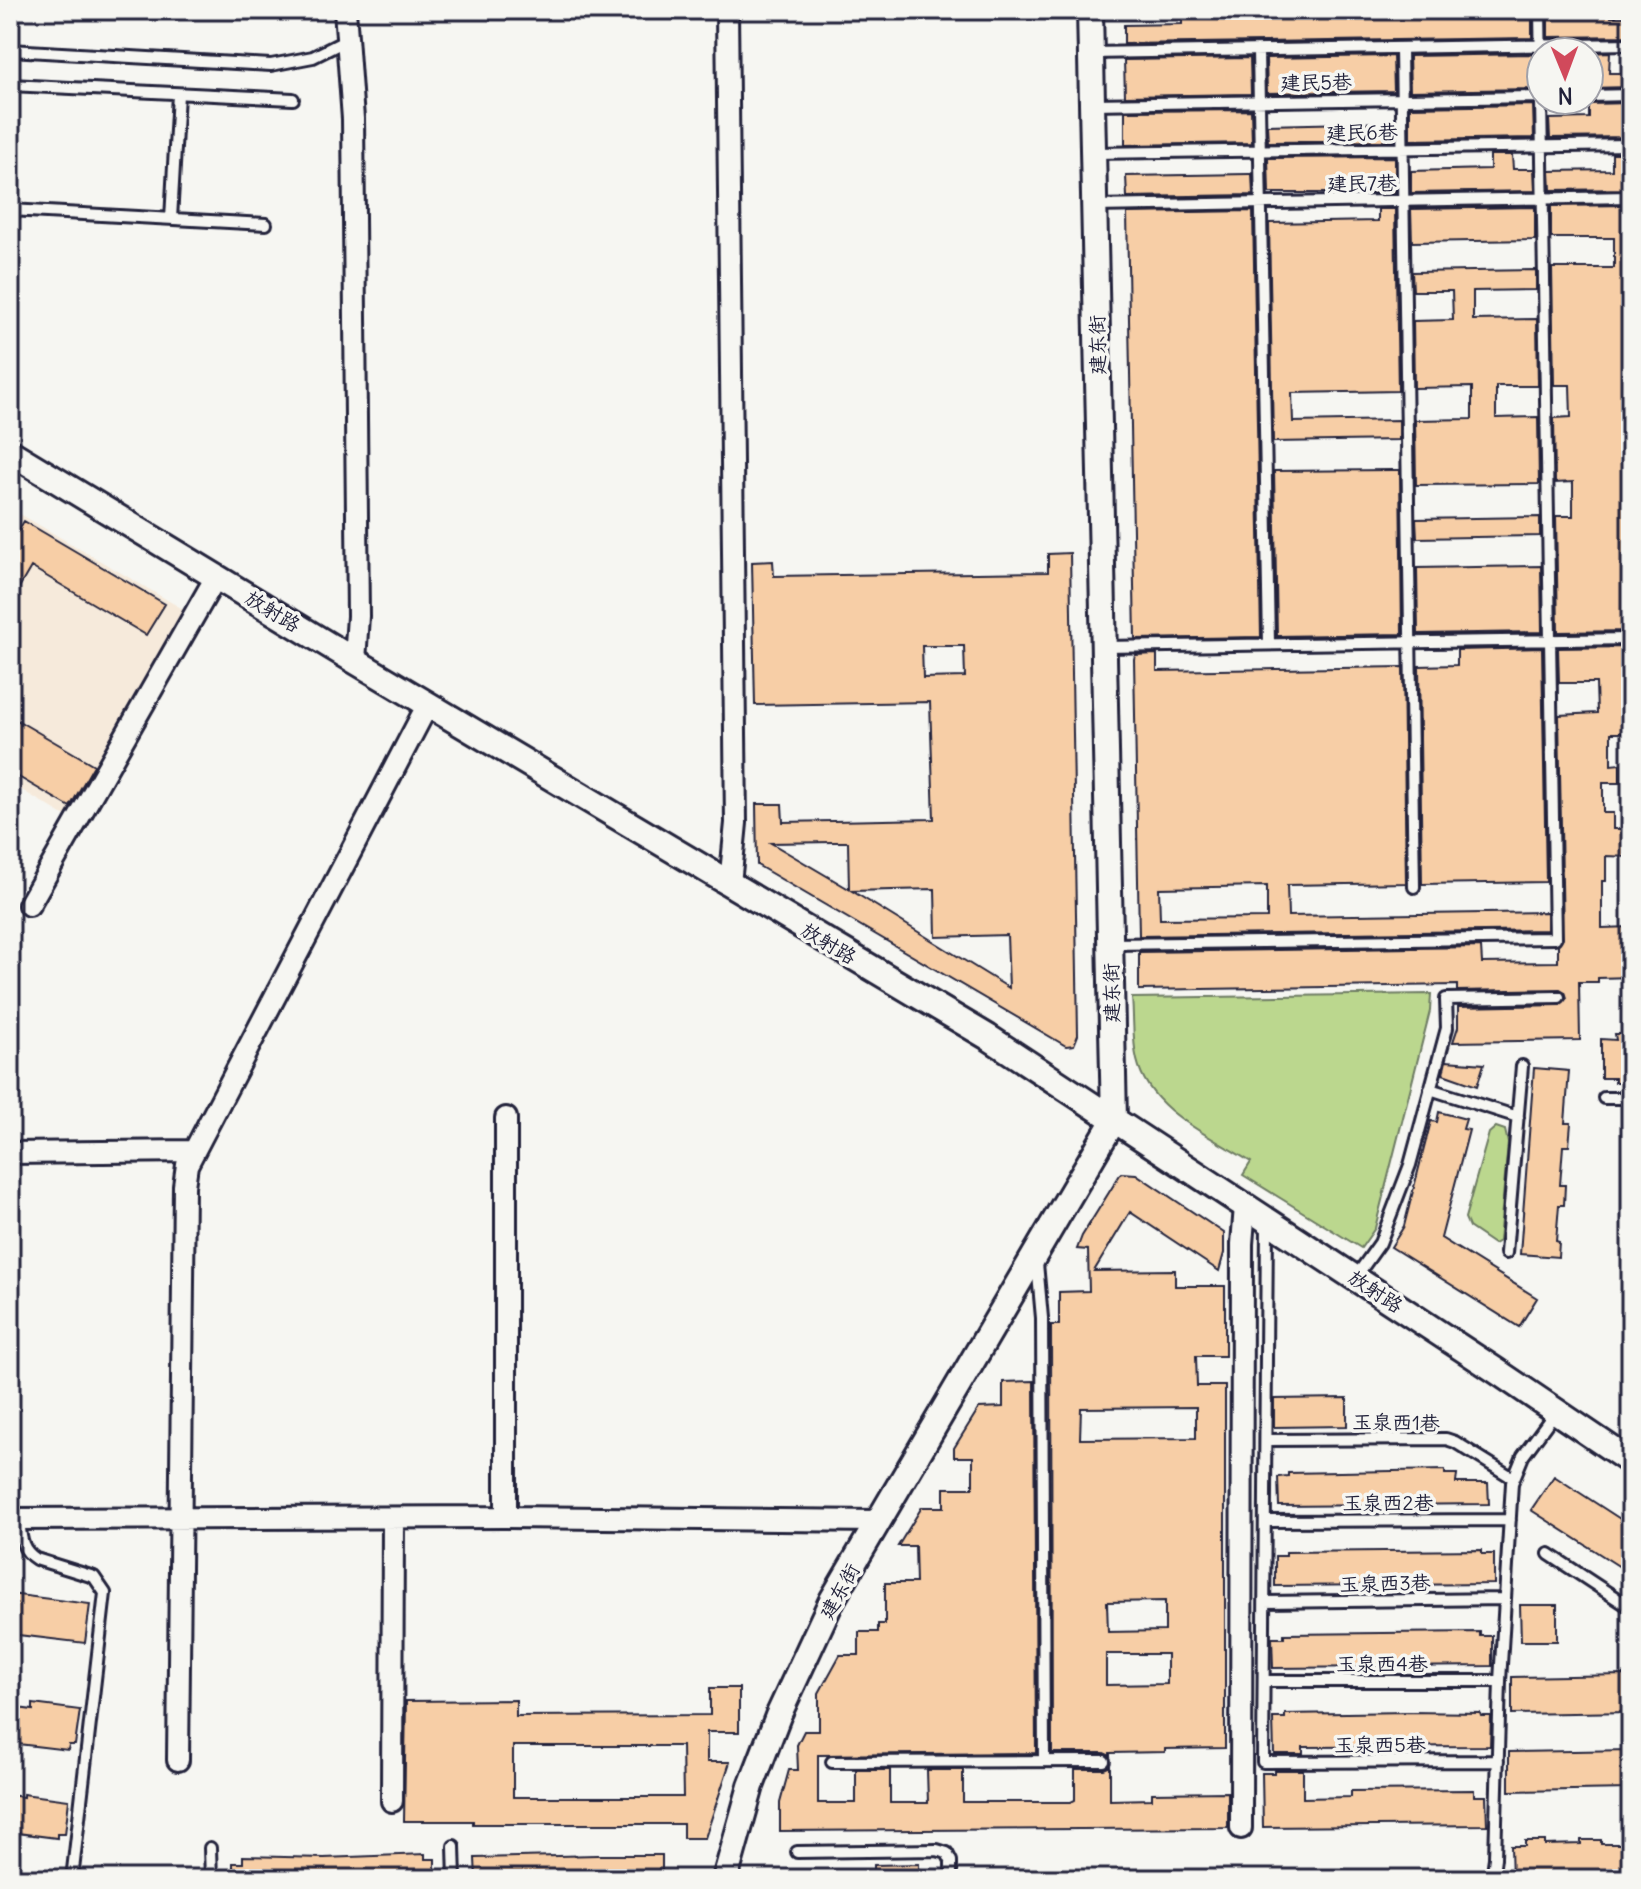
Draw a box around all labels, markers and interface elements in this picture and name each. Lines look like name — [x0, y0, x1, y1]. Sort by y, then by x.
north arrow — [1525, 36, 1605, 116]
street label: 建民5巷 — [1280, 69, 1353, 95]
text: N — [1558, 82, 1573, 110]
street label: 建民6巷 — [1326, 119, 1399, 145]
street label: 建民7巷 — [1327, 170, 1398, 196]
street label: 建东街 — [1084, 315, 1110, 375]
street label: 放射路 — [241, 585, 306, 638]
street label: 放射路 — [797, 917, 862, 970]
street label: 建东街 — [1098, 963, 1124, 1023]
street label: 放射路 — [1344, 1264, 1409, 1318]
street label: 玉泉西1巷 — [1352, 1409, 1441, 1435]
street label: 玉泉西2巷 — [1343, 1490, 1434, 1515]
street label: 建东街 — [814, 1559, 864, 1623]
street label: 玉泉西3巷 — [1339, 1570, 1432, 1596]
street label: 玉泉西4巷 — [1336, 1651, 1429, 1676]
street label: 玉泉西5巷 — [1334, 1732, 1427, 1757]

